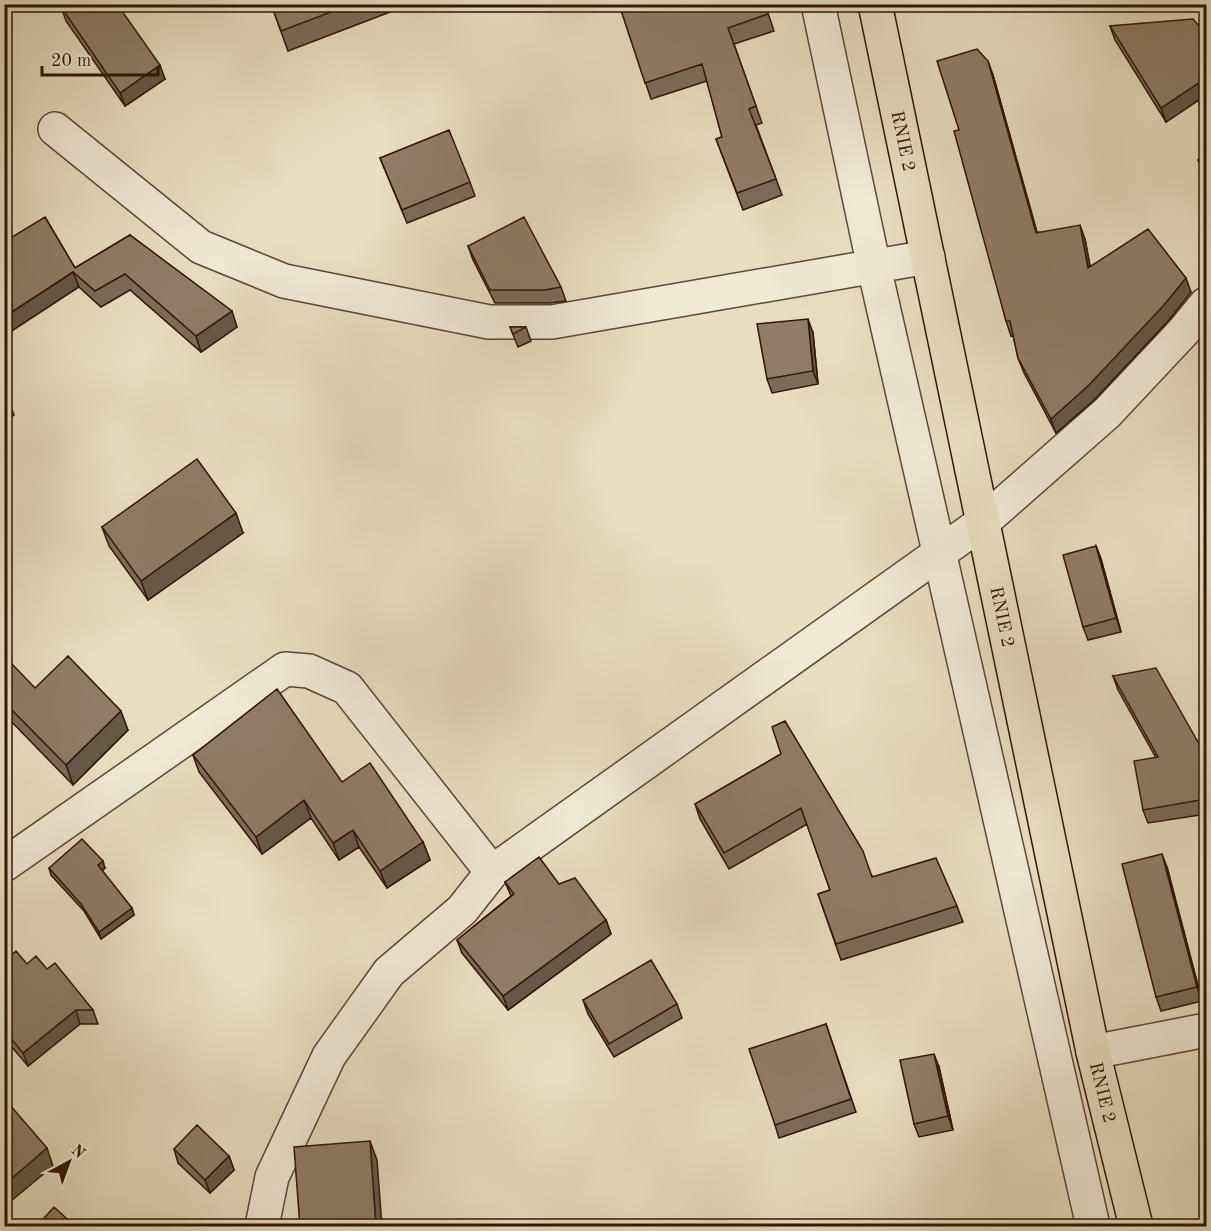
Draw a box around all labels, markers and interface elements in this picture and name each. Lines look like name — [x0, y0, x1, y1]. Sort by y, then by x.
scale bar — [42, 39, 158, 77]
text: 20 m — [51, 52, 91, 70]
street label: RNIE 2 — [887, 109, 918, 173]
street label: RNIE 2 — [986, 585, 1017, 649]
street label: RNIE 2 — [1086, 1060, 1118, 1125]
north arrow — [39, 1132, 99, 1192]
text: N — [68, 1142, 88, 1163]

